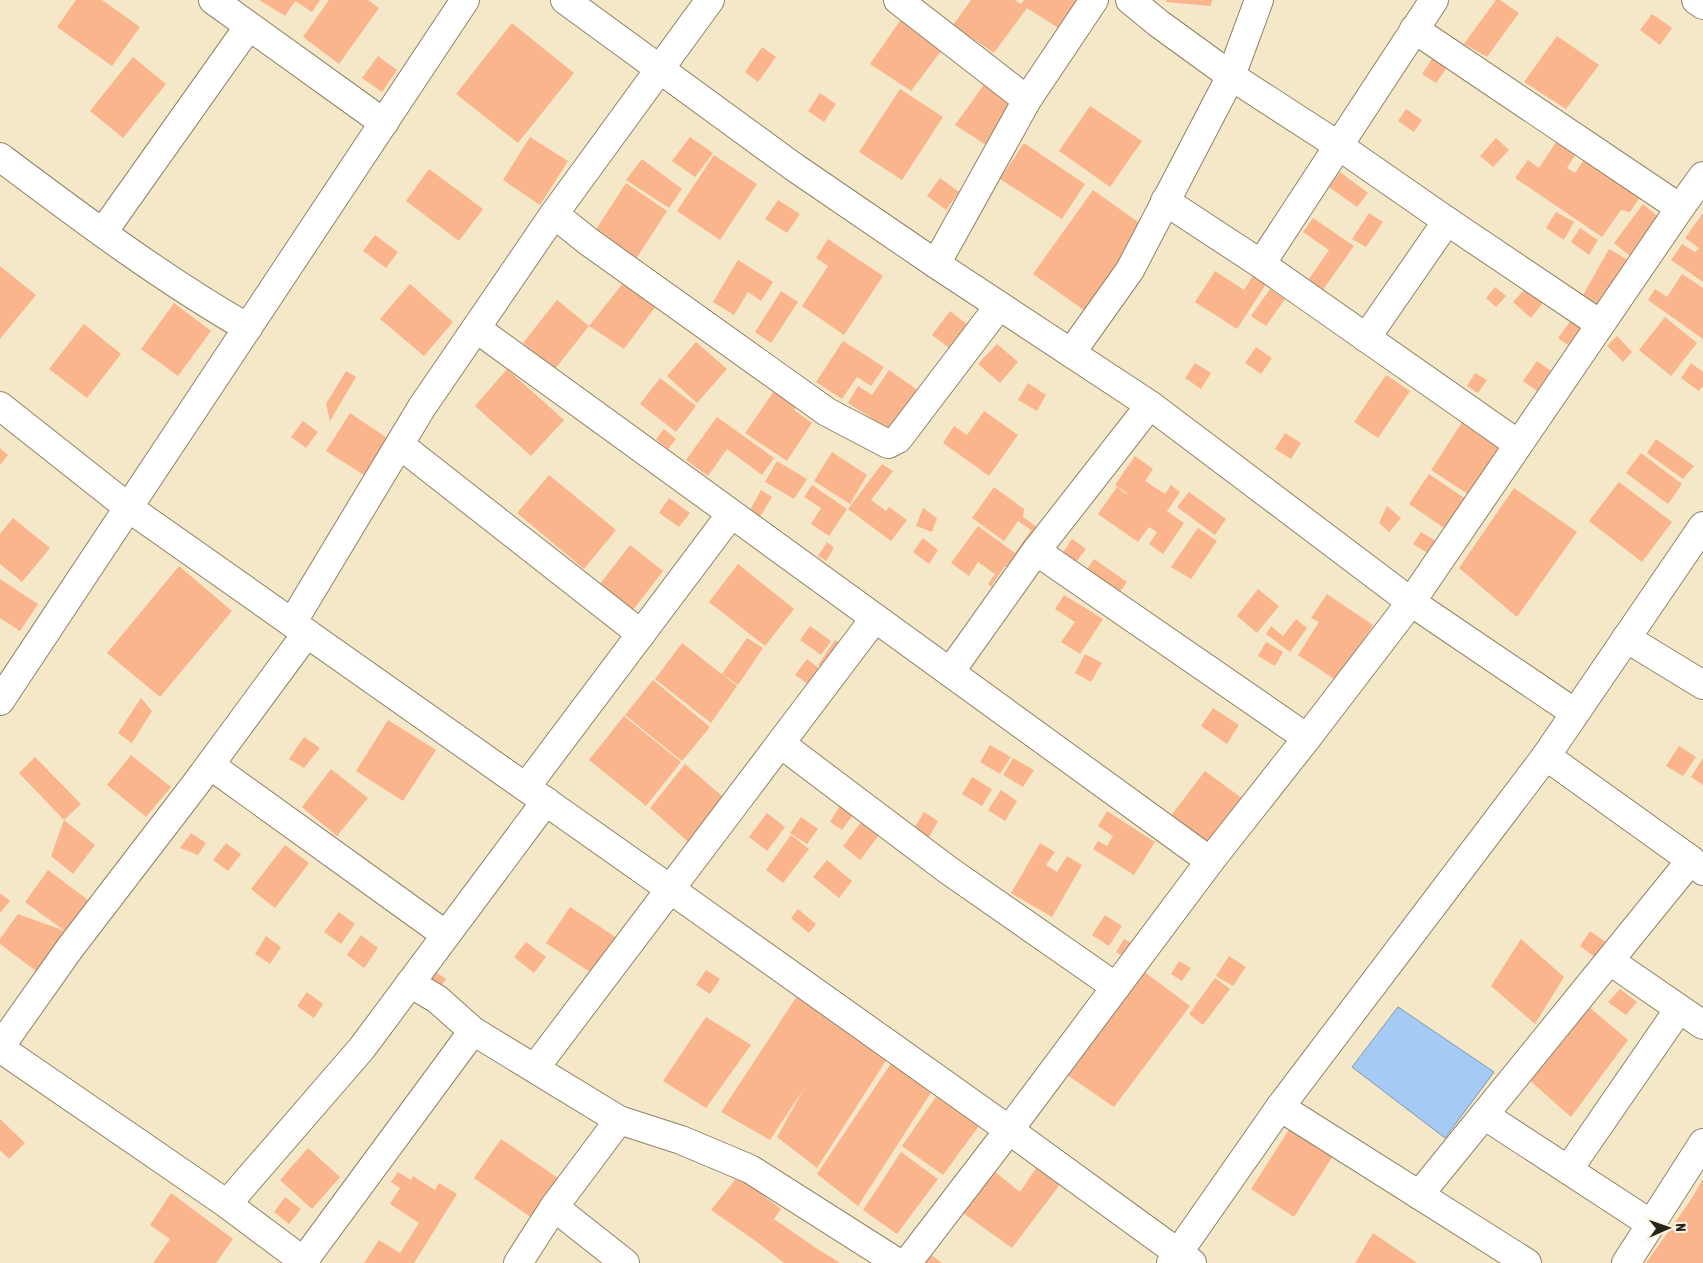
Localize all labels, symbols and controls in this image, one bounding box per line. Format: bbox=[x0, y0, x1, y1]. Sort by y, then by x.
north arrow bbox=[1643, 1203, 1693, 1253]
text: N bbox=[1673, 1223, 1689, 1232]

